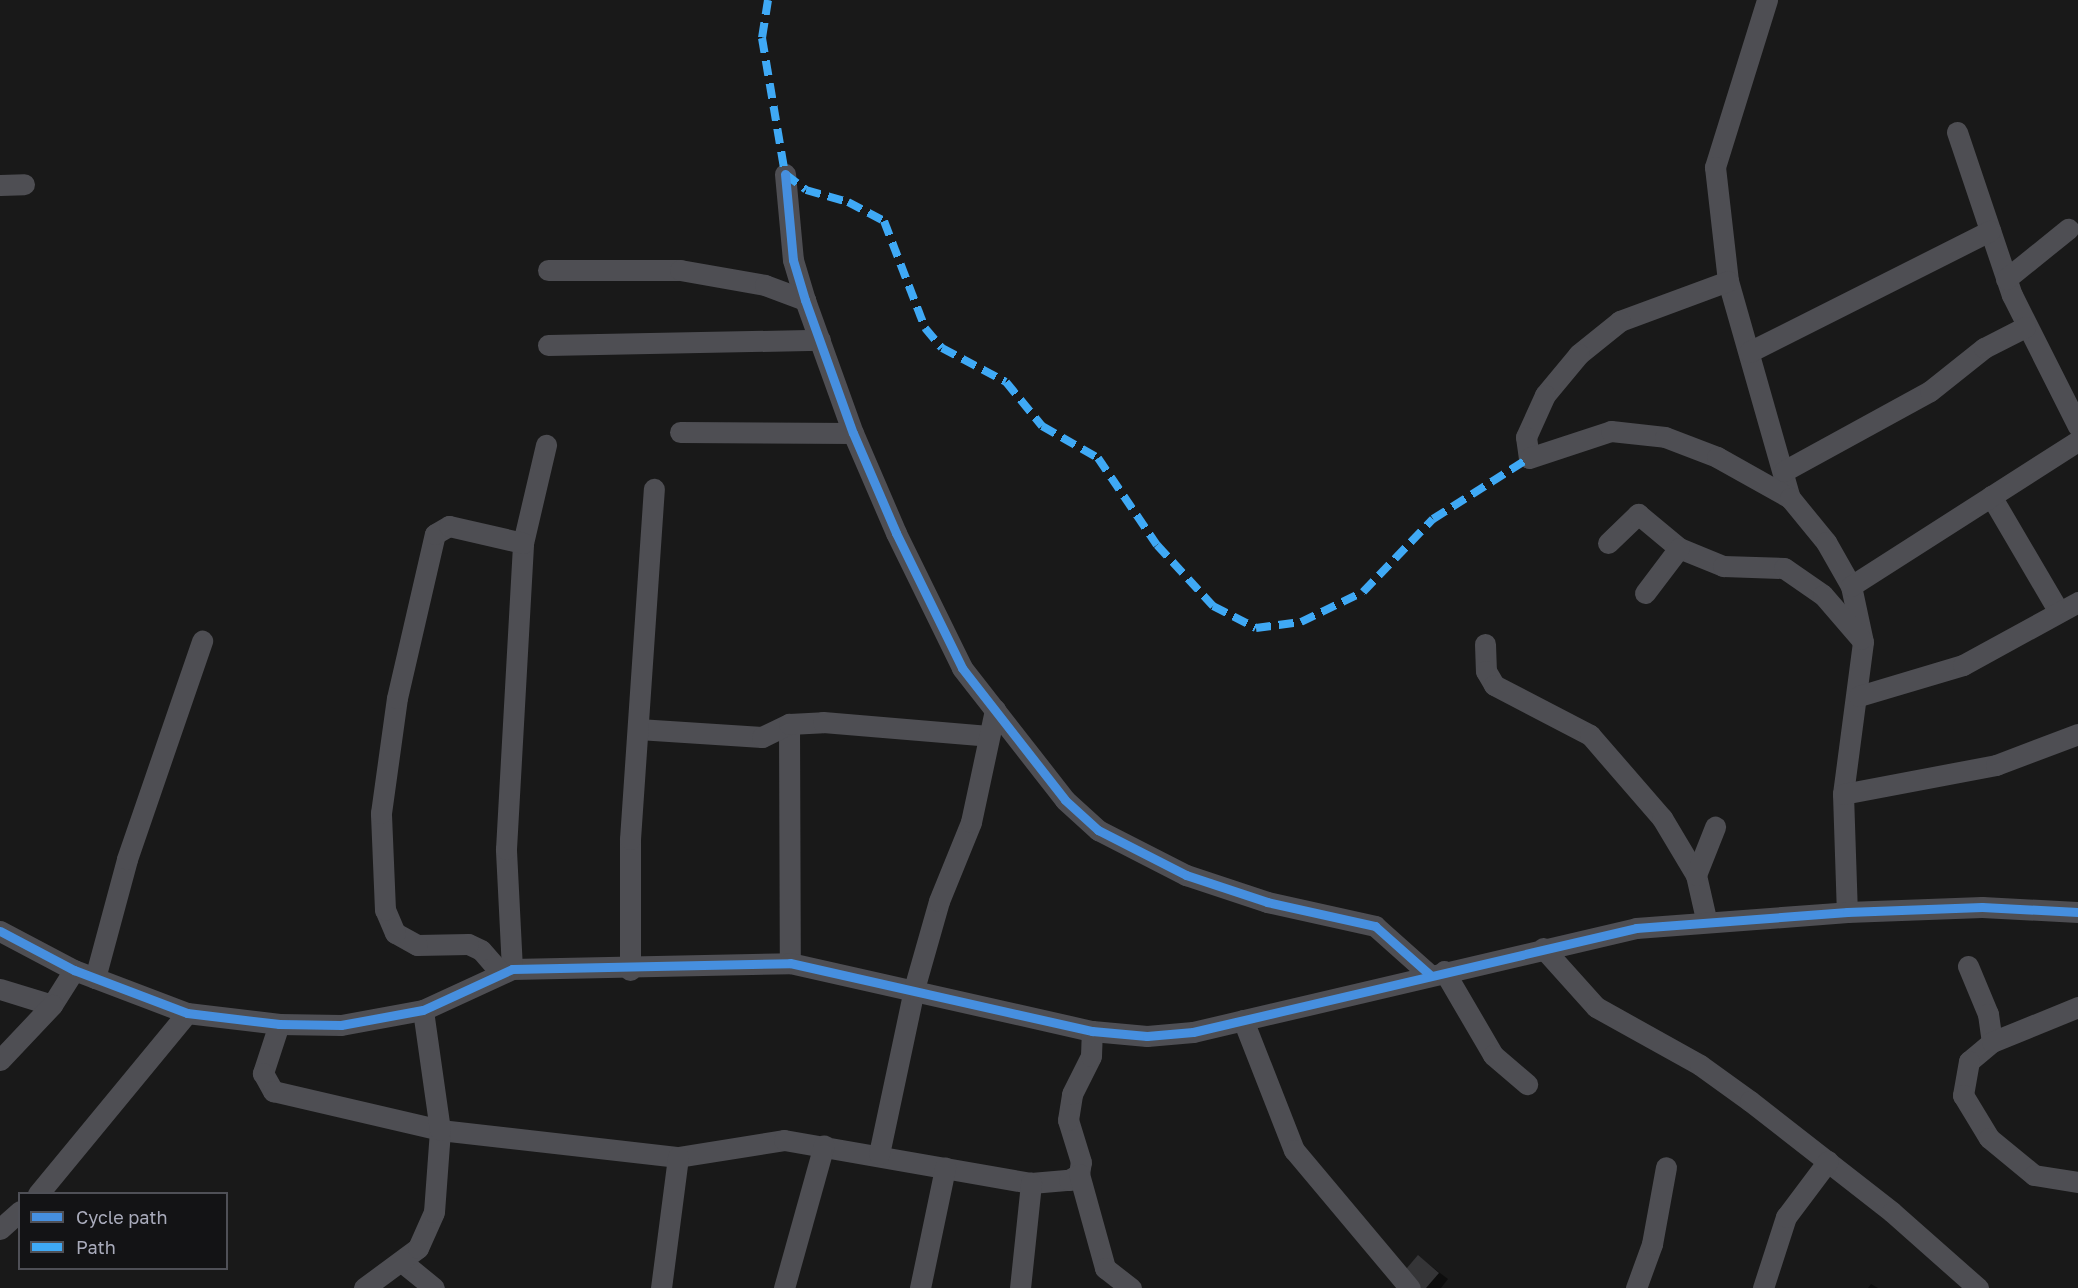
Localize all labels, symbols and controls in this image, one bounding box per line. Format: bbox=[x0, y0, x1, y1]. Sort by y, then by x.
legend bbox=[18, 1192, 228, 1270]
text: Cycle path bbox=[76, 1206, 168, 1228]
text: Path bbox=[76, 1236, 116, 1258]

